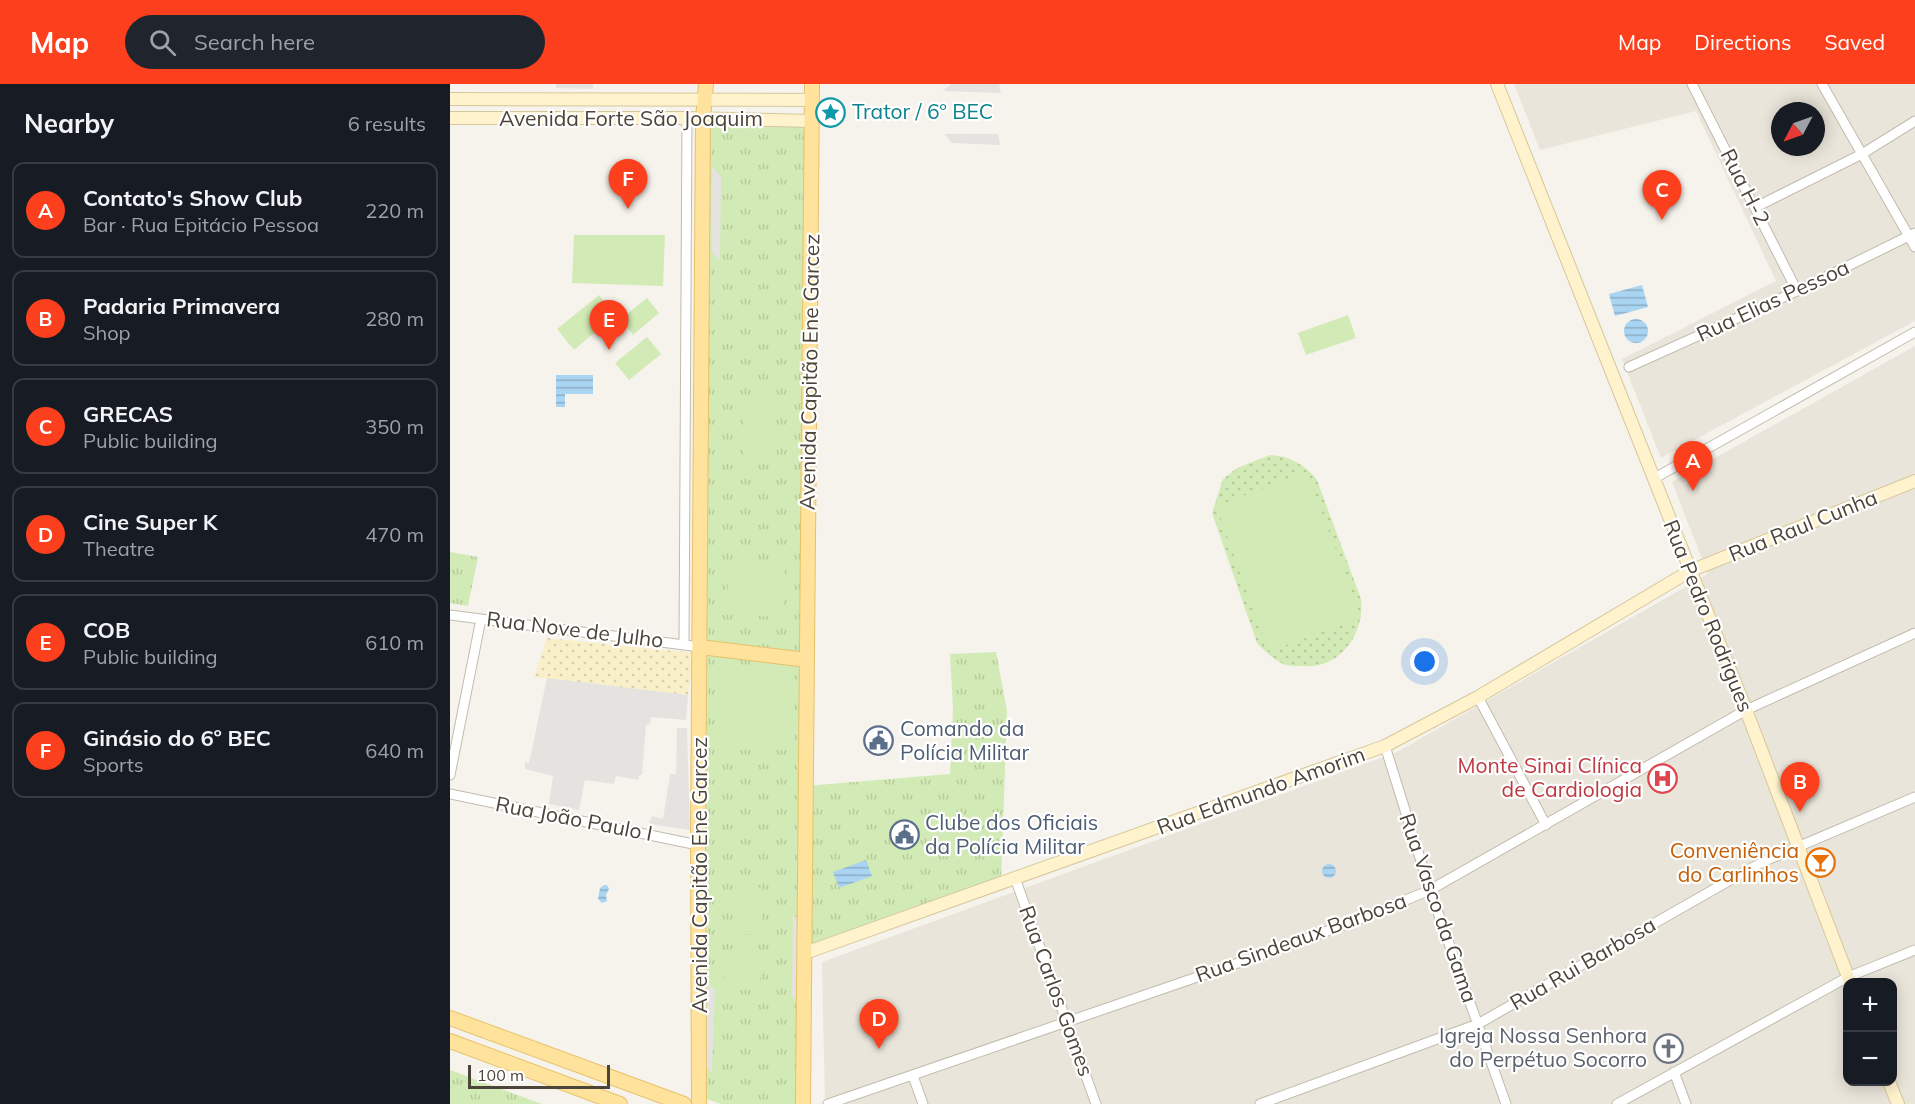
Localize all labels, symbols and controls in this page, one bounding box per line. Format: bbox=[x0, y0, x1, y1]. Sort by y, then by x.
search box bbox=[125, 15, 545, 69]
text: Map bbox=[30, 25, 89, 60]
icon: search bbox=[146, 26, 179, 59]
text: Search here bbox=[194, 28, 315, 56]
text: Map bbox=[1618, 29, 1661, 55]
text: Directions bbox=[1694, 29, 1791, 55]
text: Saved bbox=[1824, 29, 1885, 55]
place icon: Trator / 6º BEC bbox=[815, 96, 847, 128]
place label: Trator / 6º BEC bbox=[852, 98, 993, 124]
north arrow bbox=[1771, 102, 1825, 156]
street label: Avenida Forte São Joaquim bbox=[499, 105, 763, 131]
text: Nearby bbox=[24, 107, 114, 140]
text: 6 results bbox=[348, 111, 426, 136]
street label: Rua H-2 bbox=[1716, 144, 1776, 229]
pin: F bbox=[608, 160, 648, 209]
pin: C bbox=[1642, 170, 1682, 220]
text: Contato's Show Club bbox=[83, 184, 303, 212]
text: A bbox=[38, 198, 53, 223]
text: 220 m bbox=[365, 198, 424, 223]
text: Bar · Rua Epitácio Pessoa bbox=[83, 212, 319, 237]
street label: Avenida Capitão Ene Garcez bbox=[794, 234, 824, 510]
street label: Rua Elias Pessoa bbox=[1692, 253, 1853, 347]
text: Padaria Primavera bbox=[83, 292, 280, 320]
pin: E bbox=[590, 300, 628, 350]
text: B bbox=[39, 306, 52, 331]
text: 280 m bbox=[365, 306, 424, 331]
text: Shop bbox=[83, 320, 131, 345]
text: GRECAS bbox=[83, 400, 173, 428]
text: C bbox=[39, 414, 52, 439]
text: 350 m bbox=[365, 414, 424, 439]
text: Public building bbox=[83, 428, 218, 453]
pin: A bbox=[1674, 442, 1712, 491]
street label: Rua Raul Cunha bbox=[1725, 483, 1881, 567]
text: Cine Super K bbox=[83, 508, 218, 536]
street label: Rua Pedro Rodrigues bbox=[1658, 516, 1759, 716]
text: D bbox=[38, 522, 53, 547]
text: 470 m bbox=[365, 522, 424, 547]
text: Theatre bbox=[83, 536, 155, 561]
street label: Rua Nove de Julho bbox=[485, 605, 665, 653]
text: COB bbox=[83, 616, 130, 644]
text: E bbox=[40, 630, 51, 655]
text: 610 m bbox=[365, 630, 424, 655]
text: Public building bbox=[83, 644, 218, 669]
your location bbox=[1410, 647, 1439, 676]
place label: Comando da Polícia Militar bbox=[900, 715, 1030, 765]
text: Ginásio do 6º BEC bbox=[83, 724, 271, 752]
public building icon: Comando da Polícia Militar bbox=[863, 725, 895, 757]
street label: Avenida Capitão Ene Garcez bbox=[686, 737, 712, 1013]
text: F bbox=[40, 738, 51, 763]
text: 640 m bbox=[365, 738, 424, 763]
street label: Rua Edmundo Amorim bbox=[1153, 740, 1368, 840]
text: Sports bbox=[83, 752, 144, 777]
place label: Monte Sinai Clínica de Cardiologia bbox=[1457, 752, 1642, 802]
hospital icon: Monte Sinai Clínica de Cardiologia bbox=[1647, 762, 1679, 794]
pin: B bbox=[1780, 762, 1820, 812]
street label: Rua João Paulo I bbox=[493, 790, 655, 846]
place label: Clube dos Oficiais da Polícia Militar bbox=[925, 809, 1098, 859]
street label: Rua Vasco da Gama bbox=[1394, 810, 1484, 1006]
public building icon: Clube dos Oficiais da Polícia Militar bbox=[888, 819, 920, 851]
place label: Conveniência do Carlinhos bbox=[1670, 837, 1799, 887]
bar icon: Conveniência do Carlinhos bbox=[1804, 847, 1836, 879]
street label: Rua Sindeaux Barbosa bbox=[1192, 887, 1410, 987]
street label: Rua Carlos Gomes bbox=[1014, 902, 1100, 1079]
street label: Rua Rui Barbosa bbox=[1505, 911, 1660, 1015]
map controls bbox=[1843, 978, 1897, 1086]
button: + bbox=[1843, 978, 1897, 1032]
pin: D bbox=[860, 1000, 898, 1049]
place label: Igreja Nossa Senhora do Perpétuo Socorro bbox=[1439, 1022, 1647, 1072]
church icon: Igreja Nossa Senhora do Perpétuo Socorro bbox=[1652, 1032, 1684, 1064]
button: − bbox=[1843, 1032, 1897, 1086]
scale bar bbox=[468, 1062, 610, 1090]
text: 100 m bbox=[477, 1065, 524, 1085]

